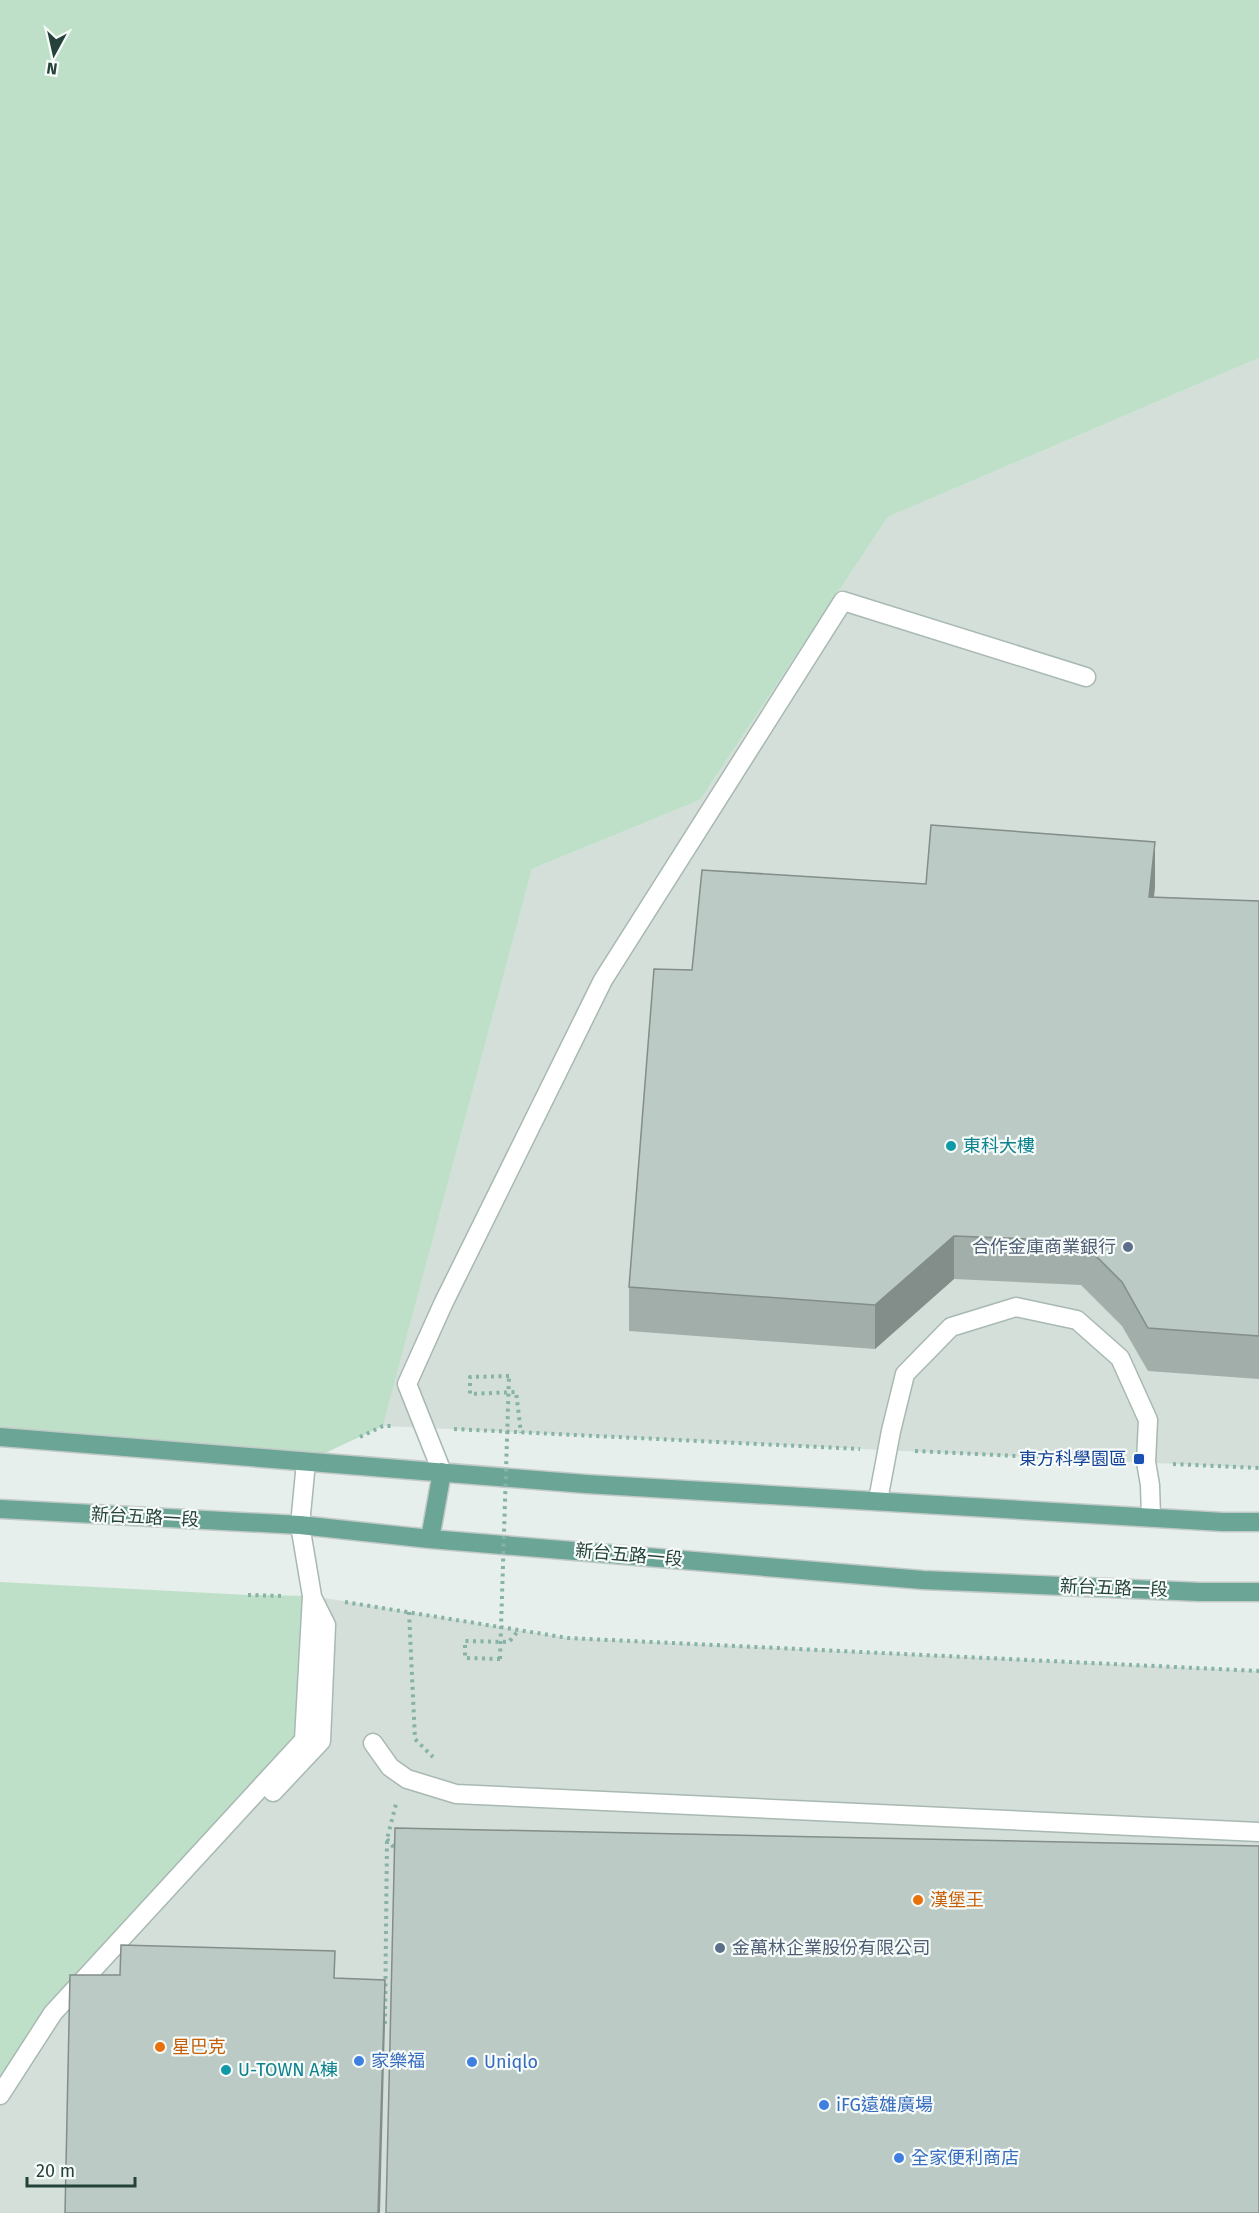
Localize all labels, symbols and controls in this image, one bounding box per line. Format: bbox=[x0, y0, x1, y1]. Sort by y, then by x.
north arrow bbox=[24, 24, 84, 84]
text: N bbox=[45, 58, 59, 79]
place label: 東科大樓 bbox=[963, 1135, 1035, 1157]
marker: 東科大樓 bbox=[944, 1139, 958, 1153]
place label: 合作金庫商業銀行 bbox=[972, 1236, 1116, 1258]
marker: 合作金庫商業銀行 bbox=[1121, 1240, 1135, 1254]
place label: 東方科學園區 bbox=[1019, 1448, 1127, 1470]
marker: 東方科學園區 bbox=[1132, 1452, 1146, 1466]
street label: 新台五路一段 bbox=[90, 1503, 200, 1531]
street label: 新台五路一段 bbox=[574, 1539, 684, 1571]
street label: 新台五路一段 bbox=[1060, 1575, 1168, 1601]
place label: 漢堡王 bbox=[930, 1889, 984, 1911]
marker: 漢堡王 bbox=[911, 1893, 925, 1907]
place label: 金萬林企業股份有限公司 bbox=[732, 1937, 930, 1959]
marker: 金萬林企業股份有限公司 bbox=[713, 1941, 727, 1955]
place label: 星巴克 bbox=[172, 2036, 226, 2058]
marker: 星巴克 bbox=[153, 2040, 167, 2054]
place label: 家樂福 bbox=[371, 2050, 425, 2072]
place label: Uniqlo bbox=[484, 2051, 538, 2073]
marker: 家樂福 bbox=[352, 2054, 366, 2068]
marker: Uniqlo bbox=[465, 2055, 479, 2069]
place label: U-TOWN A棟 bbox=[238, 2059, 338, 2081]
marker: U-TOWN A棟 bbox=[219, 2063, 233, 2077]
place label: iFG遠雄廣場 bbox=[836, 2094, 933, 2116]
marker: iFG遠雄廣場 bbox=[817, 2098, 831, 2112]
place label: 全家便利商店 bbox=[911, 2147, 1019, 2169]
scale bar bbox=[27, 2150, 135, 2188]
marker: 全家便利商店 bbox=[892, 2151, 906, 2165]
text: 20 m bbox=[36, 2160, 75, 2182]

